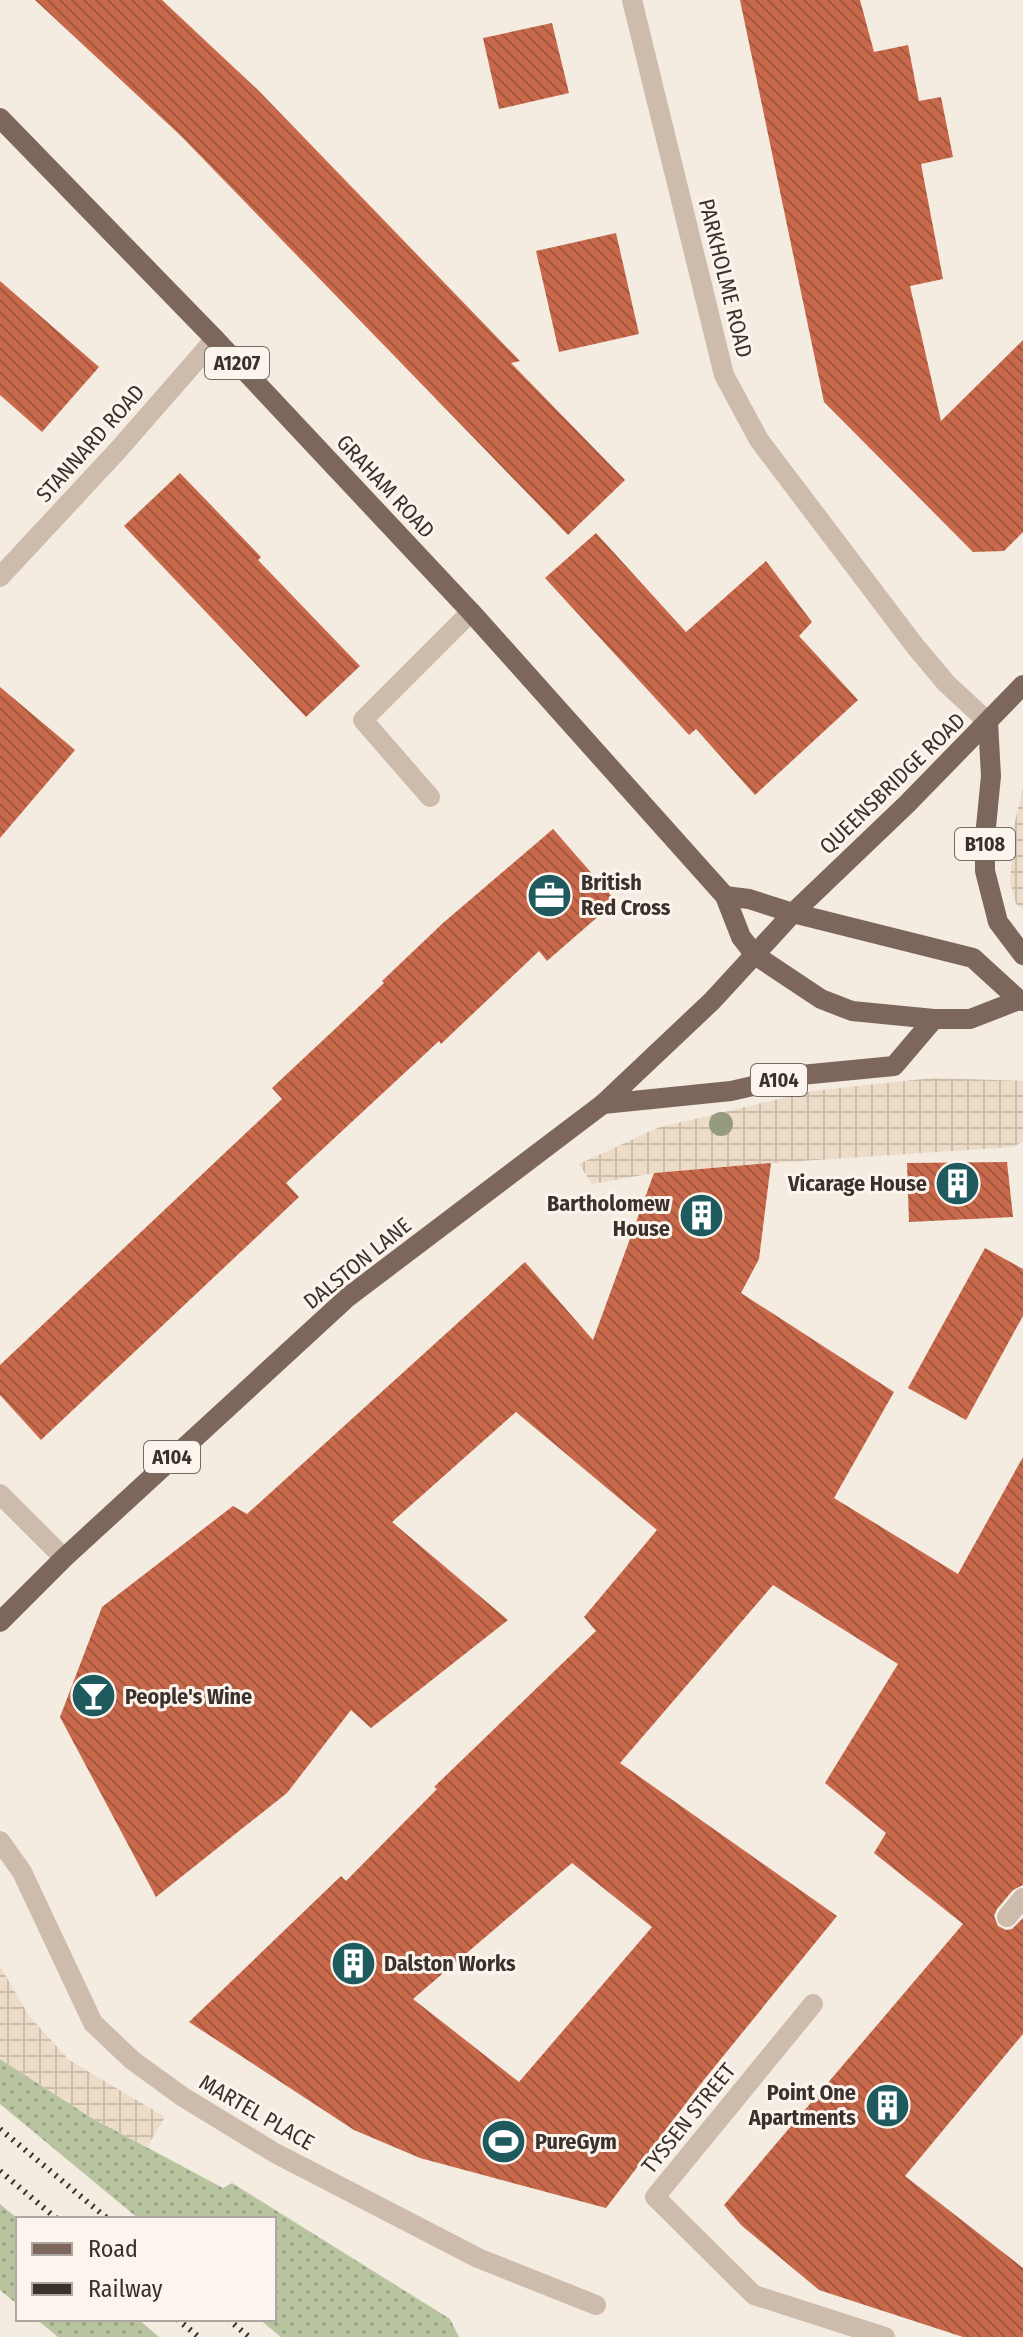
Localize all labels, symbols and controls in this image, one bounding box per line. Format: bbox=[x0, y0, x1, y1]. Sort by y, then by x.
street label: PARKHOLME ROAD bbox=[693, 196, 758, 360]
road number: A1207 bbox=[205, 347, 269, 379]
street label: STANNARD ROAD bbox=[30, 379, 150, 508]
street label: GRAHAM ROAD bbox=[331, 429, 440, 544]
street label: QUEENSBRIDGE ROAD bbox=[814, 707, 971, 860]
road number: B108 bbox=[955, 828, 1015, 860]
place label: British Red Cross bbox=[581, 869, 671, 921]
office icon: British Red Cross bbox=[526, 871, 574, 919]
road number: A104 bbox=[751, 1064, 807, 1096]
building icon: Vicarage House bbox=[934, 1159, 982, 1207]
place label: Vicarage House bbox=[787, 1170, 927, 1197]
place label: Bartholomew House bbox=[547, 1190, 670, 1242]
building icon: Bartholomew House bbox=[677, 1192, 725, 1240]
street label: DALSTON LANE bbox=[298, 1212, 417, 1315]
road number: A104 bbox=[144, 1441, 200, 1473]
bar icon: People's Wine bbox=[70, 1672, 118, 1720]
place label: People's Wine bbox=[125, 1683, 252, 1710]
building icon: Dalston Works bbox=[329, 1939, 377, 1987]
place label: Dalston Works bbox=[384, 1950, 516, 1977]
street label: TYSSEN STREET bbox=[636, 2057, 742, 2179]
street label: MARTEL PLACE bbox=[194, 2069, 319, 2156]
place label: Point One Apartments bbox=[748, 2079, 856, 2131]
building icon: Point One Apartments bbox=[863, 2081, 911, 2129]
sports icon: PureGym bbox=[480, 2117, 528, 2165]
place label: PureGym bbox=[535, 2128, 617, 2155]
legend bbox=[16, 2217, 276, 2321]
text: Road bbox=[88, 2235, 138, 2263]
text: Railway bbox=[88, 2275, 163, 2303]

